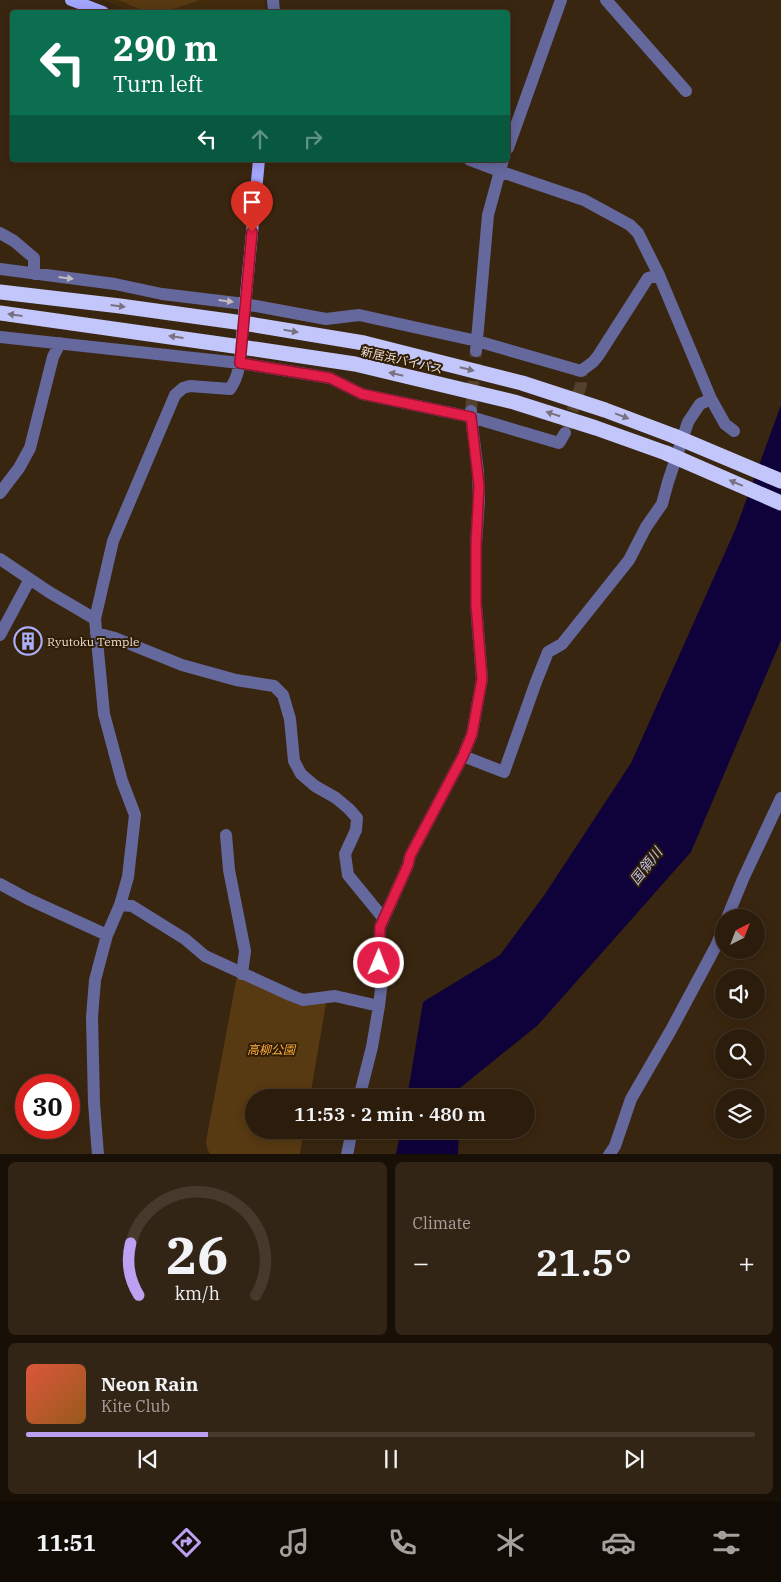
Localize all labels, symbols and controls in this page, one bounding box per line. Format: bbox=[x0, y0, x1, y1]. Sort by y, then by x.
text: 290 m bbox=[113, 25, 218, 71]
icon: left bbox=[30, 30, 95, 95]
text: Turn left bbox=[113, 69, 203, 98]
icon: left bbox=[193, 125, 221, 153]
icon: ahead bbox=[246, 125, 274, 153]
icon: right bbox=[299, 125, 327, 153]
pin bbox=[231, 181, 273, 232]
icon: arrive bbox=[238, 188, 266, 216]
one-way arrow bbox=[58, 274, 74, 282]
one-way arrow bbox=[219, 297, 235, 305]
one-way arrow bbox=[110, 302, 126, 310]
one-way arrow bbox=[6, 311, 22, 319]
one-way arrow bbox=[283, 328, 299, 336]
one-way arrow bbox=[167, 333, 183, 341]
street label: 新居浜バイパス bbox=[360, 343, 444, 377]
one-way arrow bbox=[459, 365, 474, 373]
one-way arrow bbox=[389, 370, 404, 378]
one-way arrow bbox=[546, 410, 561, 418]
one-way arrow bbox=[615, 412, 630, 420]
one-way arrow bbox=[729, 479, 743, 487]
building icon: Ryutoku Temple bbox=[13, 626, 43, 656]
place label: Ryutoku Temple bbox=[47, 634, 140, 649]
water label: 国領川 bbox=[626, 842, 667, 888]
north arrow bbox=[715, 909, 765, 959]
map controls bbox=[715, 909, 765, 1139]
position arrow bbox=[352, 936, 404, 988]
button: sound bbox=[715, 969, 765, 1019]
button: search bbox=[715, 1029, 765, 1079]
park label: 高柳公園 bbox=[247, 1042, 297, 1057]
speed limit sign: 30 bbox=[15, 1074, 80, 1139]
button: layers bbox=[715, 1089, 765, 1139]
text: 11:53 · 2 min · 480 m bbox=[294, 1102, 486, 1126]
text: Climate bbox=[413, 1213, 471, 1233]
text: 26 bbox=[166, 1221, 228, 1288]
text: 21.5° bbox=[535, 1237, 632, 1286]
text: − bbox=[413, 1244, 429, 1281]
text: + bbox=[738, 1244, 755, 1281]
text: km/h bbox=[175, 1282, 220, 1305]
text: Neon Rain bbox=[101, 1372, 198, 1396]
text: Kite Club bbox=[101, 1396, 170, 1416]
icon: previous bbox=[134, 1445, 162, 1473]
icon: pause bbox=[377, 1445, 405, 1473]
icon: next bbox=[620, 1445, 648, 1473]
icon: directions bbox=[169, 1525, 204, 1560]
icon: music bbox=[277, 1525, 312, 1560]
icon: phone bbox=[385, 1525, 420, 1560]
icon: climate bbox=[493, 1525, 528, 1560]
icon: car bbox=[601, 1525, 636, 1560]
icon: filters bbox=[709, 1525, 744, 1560]
text: 11:51 bbox=[37, 1528, 96, 1557]

